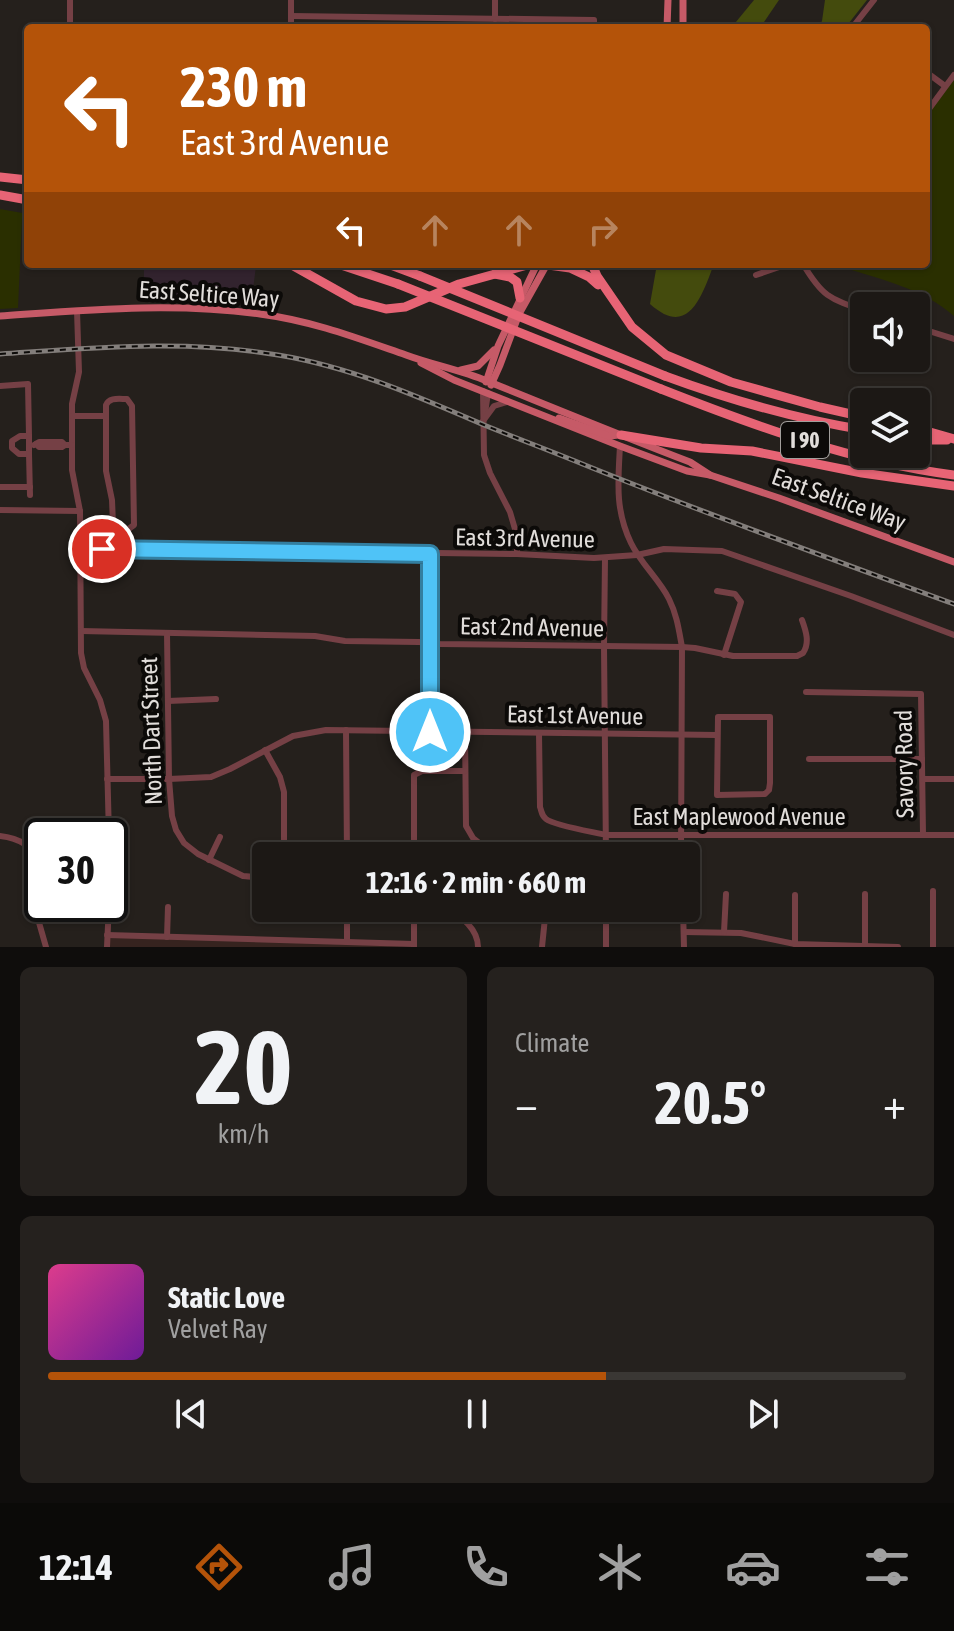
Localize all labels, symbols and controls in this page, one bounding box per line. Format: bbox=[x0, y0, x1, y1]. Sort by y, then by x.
text: 230 m bbox=[180, 55, 307, 119]
icon: left bbox=[48, 56, 152, 160]
text: East 3rd Avenue bbox=[180, 121, 389, 163]
icon: left bbox=[329, 208, 373, 252]
icon: ahead bbox=[413, 208, 457, 252]
icon: ahead bbox=[497, 208, 541, 252]
icon: right bbox=[581, 208, 625, 252]
street label: East Seltice Way bbox=[138, 276, 280, 312]
map controls bbox=[850, 292, 930, 468]
button: sound bbox=[850, 292, 930, 372]
button: layers bbox=[850, 388, 930, 468]
road number: I 90 bbox=[781, 422, 829, 458]
street label: East Seltice Way bbox=[768, 462, 910, 536]
pin bbox=[68, 515, 136, 583]
street label: East 3rd Avenue bbox=[455, 523, 595, 553]
icon: arrive bbox=[80, 527, 124, 571]
street label: East 2nd Avenue bbox=[460, 612, 604, 642]
street label: North Dart Street bbox=[135, 656, 167, 806]
position arrow bbox=[388, 690, 472, 774]
street label: East 1st Avenue bbox=[507, 700, 643, 730]
street label: Savory Road bbox=[890, 710, 918, 818]
street label: East Maplewood Avenue bbox=[632, 803, 846, 830]
speed limit sign: 30 bbox=[24, 818, 128, 922]
text: 12:16 · 2 min · 660 m bbox=[366, 865, 586, 899]
text: 20 bbox=[195, 1007, 292, 1126]
text: Climate bbox=[515, 1028, 589, 1058]
text: 20.5° bbox=[655, 1068, 766, 1137]
text: − bbox=[515, 1078, 538, 1128]
text: + bbox=[883, 1078, 906, 1128]
text: km/h bbox=[218, 1119, 269, 1149]
text: Static Love bbox=[168, 1280, 285, 1314]
text: Velvet Ray bbox=[168, 1314, 268, 1344]
icon: previous bbox=[169, 1392, 213, 1436]
icon: pause bbox=[455, 1392, 499, 1436]
icon: next bbox=[741, 1392, 785, 1436]
icon: directions bbox=[191, 1539, 247, 1595]
icon: music bbox=[324, 1539, 380, 1595]
icon: phone bbox=[458, 1539, 514, 1595]
icon: climate bbox=[592, 1539, 648, 1595]
icon: car bbox=[725, 1539, 781, 1595]
icon: filters bbox=[859, 1539, 915, 1595]
text: 12:14 bbox=[39, 1546, 113, 1588]

